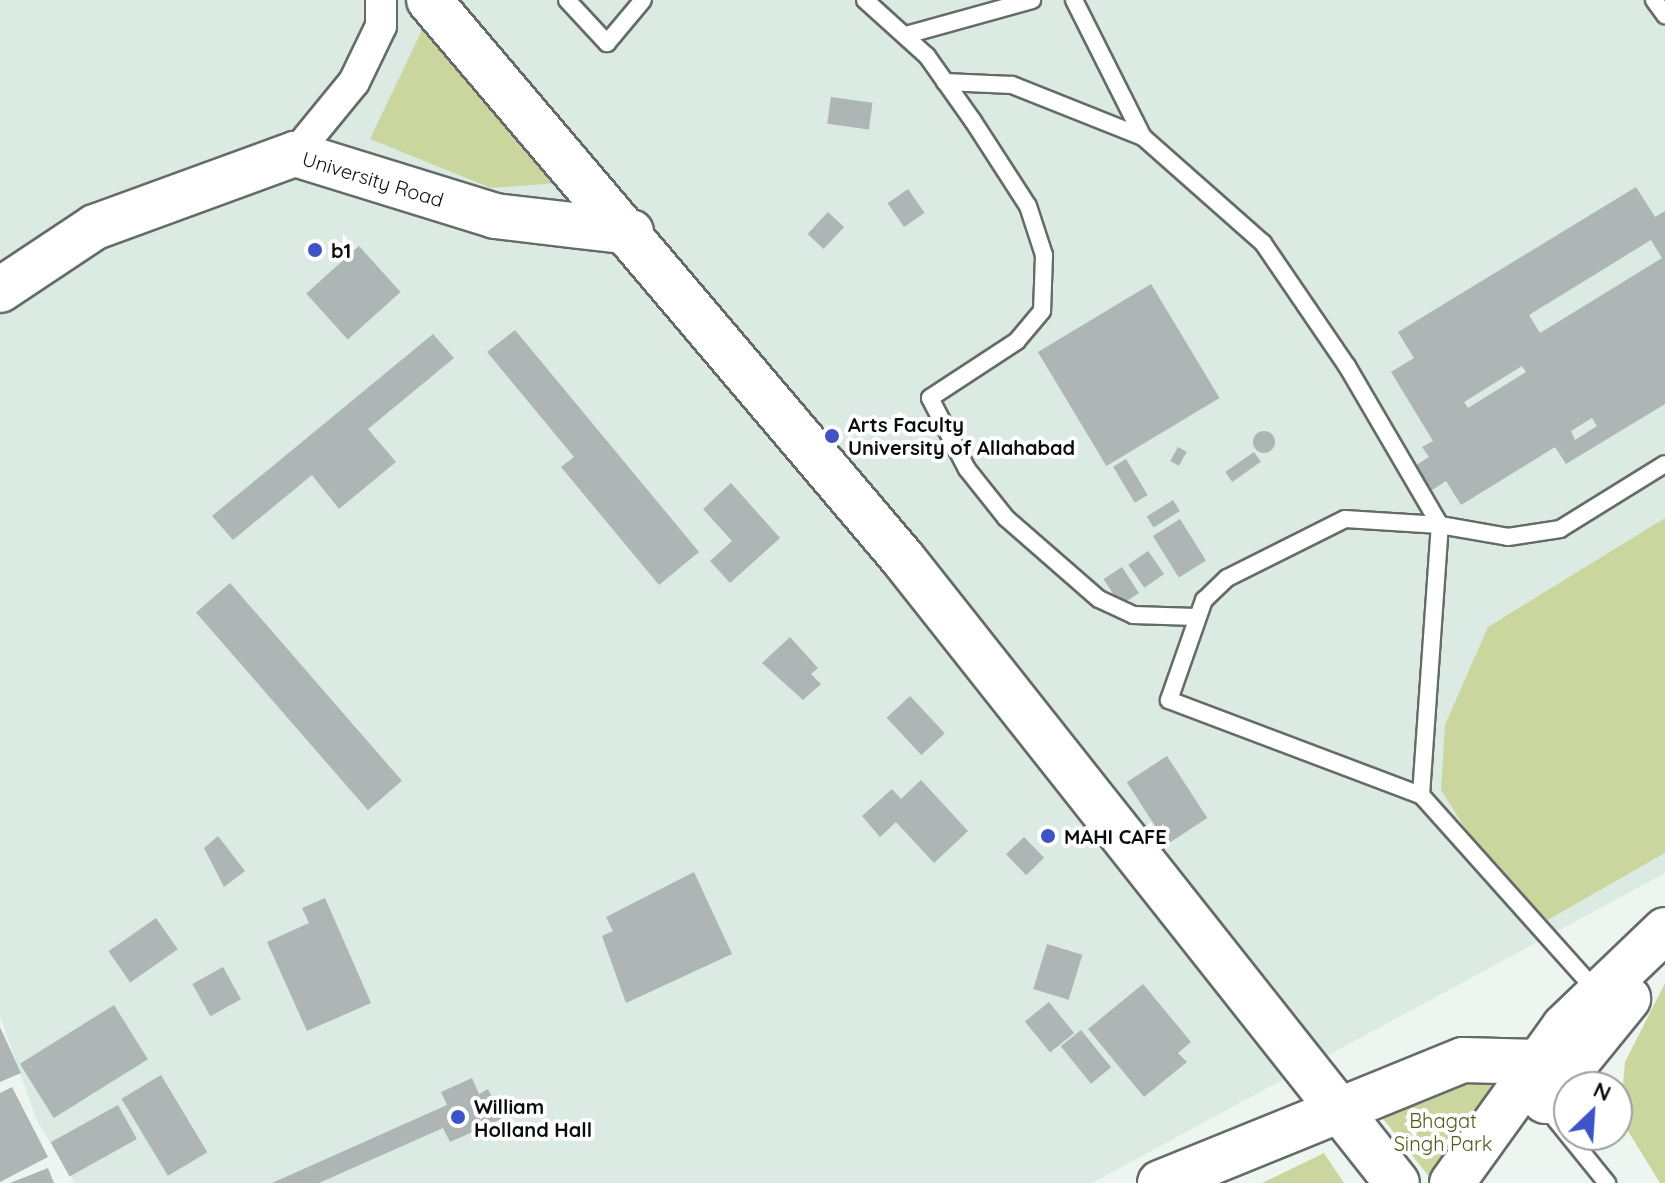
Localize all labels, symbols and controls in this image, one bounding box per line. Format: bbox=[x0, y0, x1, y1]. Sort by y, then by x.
street label: University Road bbox=[299, 146, 447, 212]
place label: b1 bbox=[331, 238, 351, 262]
marker: b1 bbox=[306, 241, 324, 259]
place label: Arts Faculty University of Allahabad bbox=[848, 412, 1075, 459]
marker: Arts Faculty University of Allahabad bbox=[823, 427, 841, 445]
place label: MAHI CAFE bbox=[1064, 824, 1167, 848]
marker: MAHI CAFE bbox=[1039, 827, 1057, 845]
north arrow bbox=[1553, 1071, 1633, 1151]
text: N bbox=[1589, 1075, 1616, 1107]
place label: William Holland Hall bbox=[474, 1094, 592, 1141]
marker: William Holland Hall bbox=[449, 1108, 467, 1126]
park label: Bhagat Singh Park bbox=[1394, 1109, 1492, 1156]

